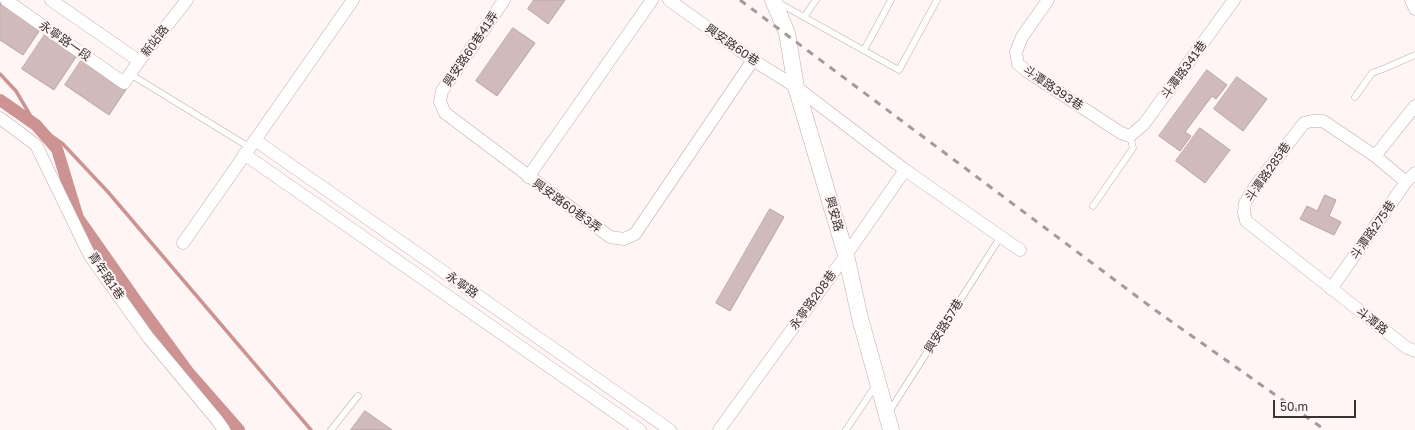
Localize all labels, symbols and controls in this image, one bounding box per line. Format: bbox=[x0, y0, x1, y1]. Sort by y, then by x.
street label: 興安路60巷41弄 bbox=[440, 9, 502, 89]
street label: 永寧路一段 bbox=[36, 18, 94, 64]
street label: 興安路60巷 bbox=[702, 21, 762, 69]
street label: 新站路 bbox=[138, 22, 172, 60]
street label: 斗潭路341巷 bbox=[1158, 38, 1210, 102]
street label: 斗潭路393巷 bbox=[1020, 63, 1086, 113]
street label: 斗潭路285巷 bbox=[1242, 140, 1294, 204]
street label: 興安路60巷3弄 bbox=[530, 176, 604, 236]
street label: 興安路 bbox=[822, 195, 846, 233]
street label: 斗潭路275巷 bbox=[1348, 198, 1398, 262]
street label: 青年路1巷 bbox=[85, 250, 127, 302]
street label: 永寧路208巷 bbox=[787, 268, 839, 332]
street label: 永寧路 bbox=[443, 269, 481, 301]
street label: 興安路57巷 bbox=[922, 296, 966, 356]
street label: 斗潭路 bbox=[1353, 304, 1391, 338]
scale bar bbox=[1275, 392, 1358, 418]
text: 50 m bbox=[1280, 399, 1308, 414]

